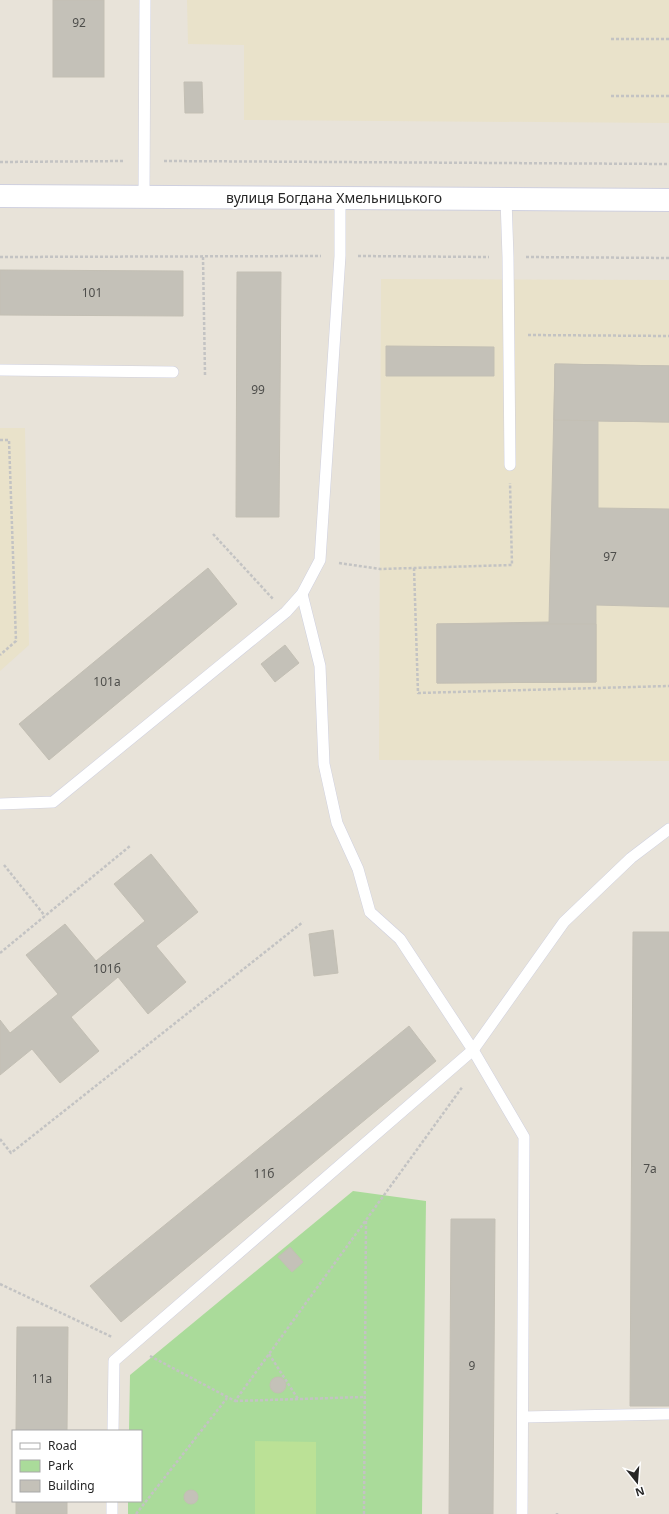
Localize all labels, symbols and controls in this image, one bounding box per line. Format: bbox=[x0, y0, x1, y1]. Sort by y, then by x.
house number: 92 bbox=[72, 14, 86, 31]
street label: вулиця Богдана Хмельницького bbox=[226, 188, 442, 207]
house number: 101 bbox=[82, 284, 102, 301]
house number: 99 bbox=[251, 381, 265, 398]
house number: 97 bbox=[603, 548, 617, 565]
house number: 101а bbox=[93, 673, 121, 690]
house number: 101б bbox=[93, 960, 121, 977]
house number: 7а bbox=[643, 1160, 657, 1177]
house number: 11б bbox=[254, 1165, 274, 1182]
house number: 9 bbox=[469, 1357, 476, 1374]
house number: 11а bbox=[32, 1370, 52, 1387]
legend bbox=[12, 1430, 142, 1502]
text: Road bbox=[48, 1437, 77, 1454]
text: Park bbox=[48, 1457, 74, 1474]
north arrow bbox=[617, 1462, 657, 1502]
text: Building bbox=[48, 1477, 95, 1494]
text: N bbox=[634, 1484, 647, 1501]

